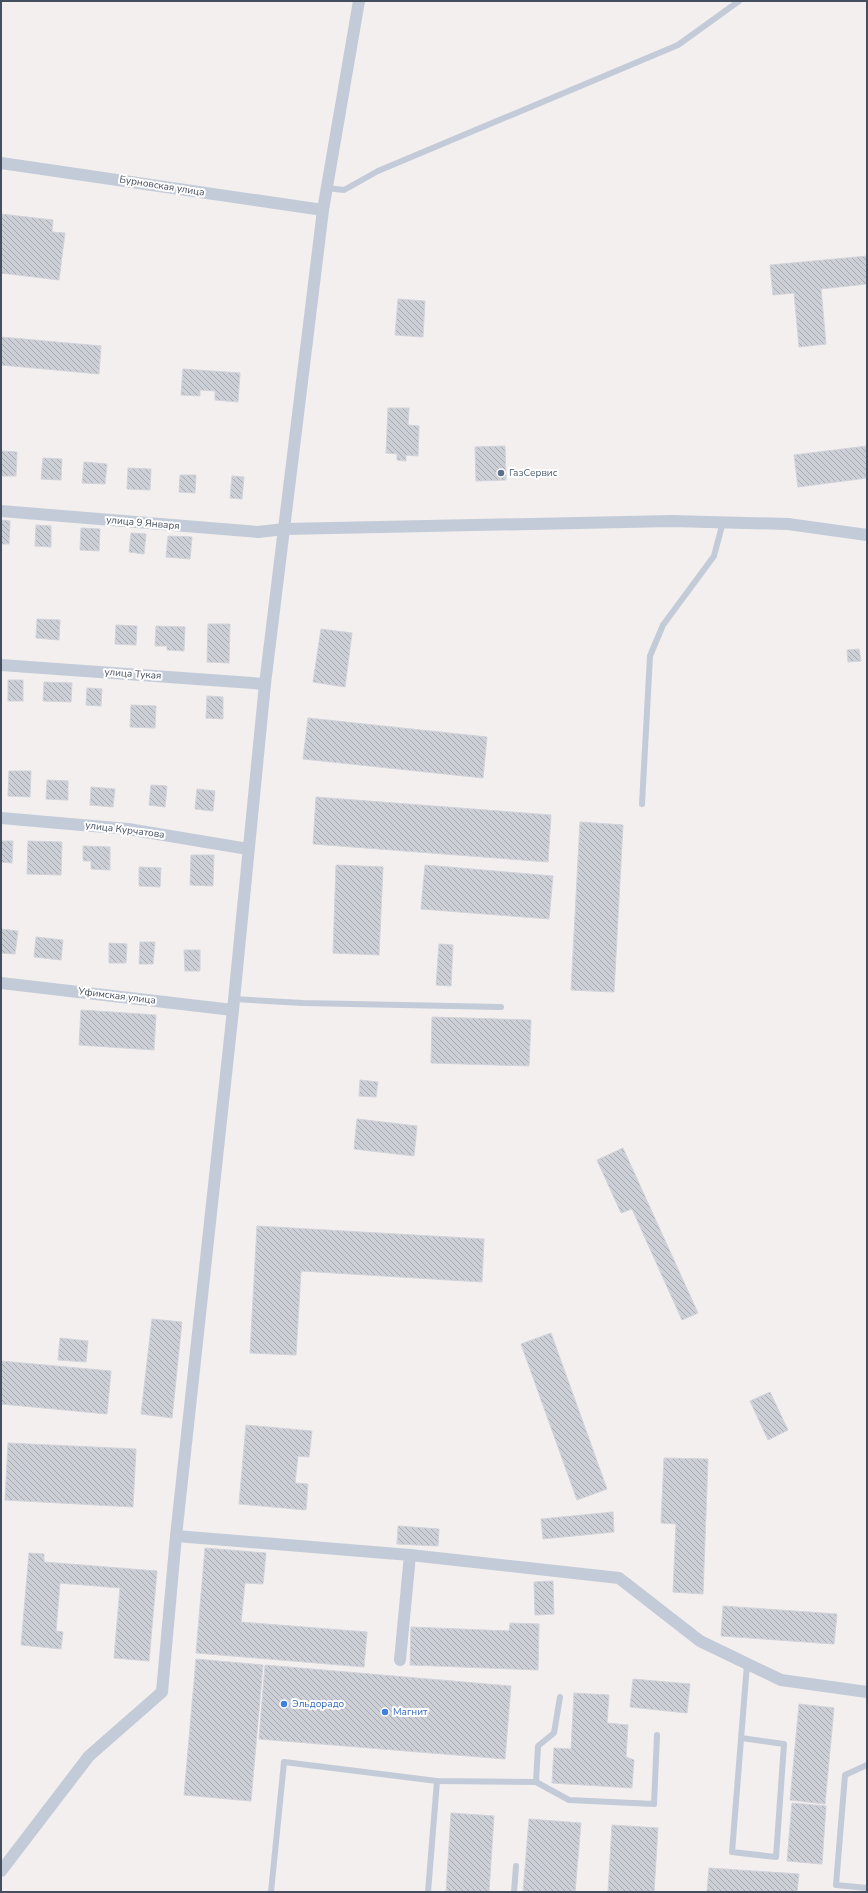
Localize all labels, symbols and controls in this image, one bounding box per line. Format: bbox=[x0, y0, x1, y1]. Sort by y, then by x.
street label: Бурновская улица bbox=[118, 172, 206, 200]
place label: ГазСервис bbox=[509, 466, 558, 480]
marker: ГазСервис bbox=[496, 468, 506, 478]
street label: улица 9 Января bbox=[106, 513, 180, 533]
street label: улица Тукая bbox=[104, 665, 162, 683]
street label: улица Курчатова bbox=[85, 818, 165, 842]
street label: Уфимская улица bbox=[76, 984, 157, 1008]
place label: Эльдорадо bbox=[292, 1697, 345, 1711]
marker: Эльдорадо bbox=[279, 1699, 289, 1709]
place label: Магнит bbox=[393, 1705, 428, 1719]
marker: Магнит bbox=[380, 1707, 390, 1717]

